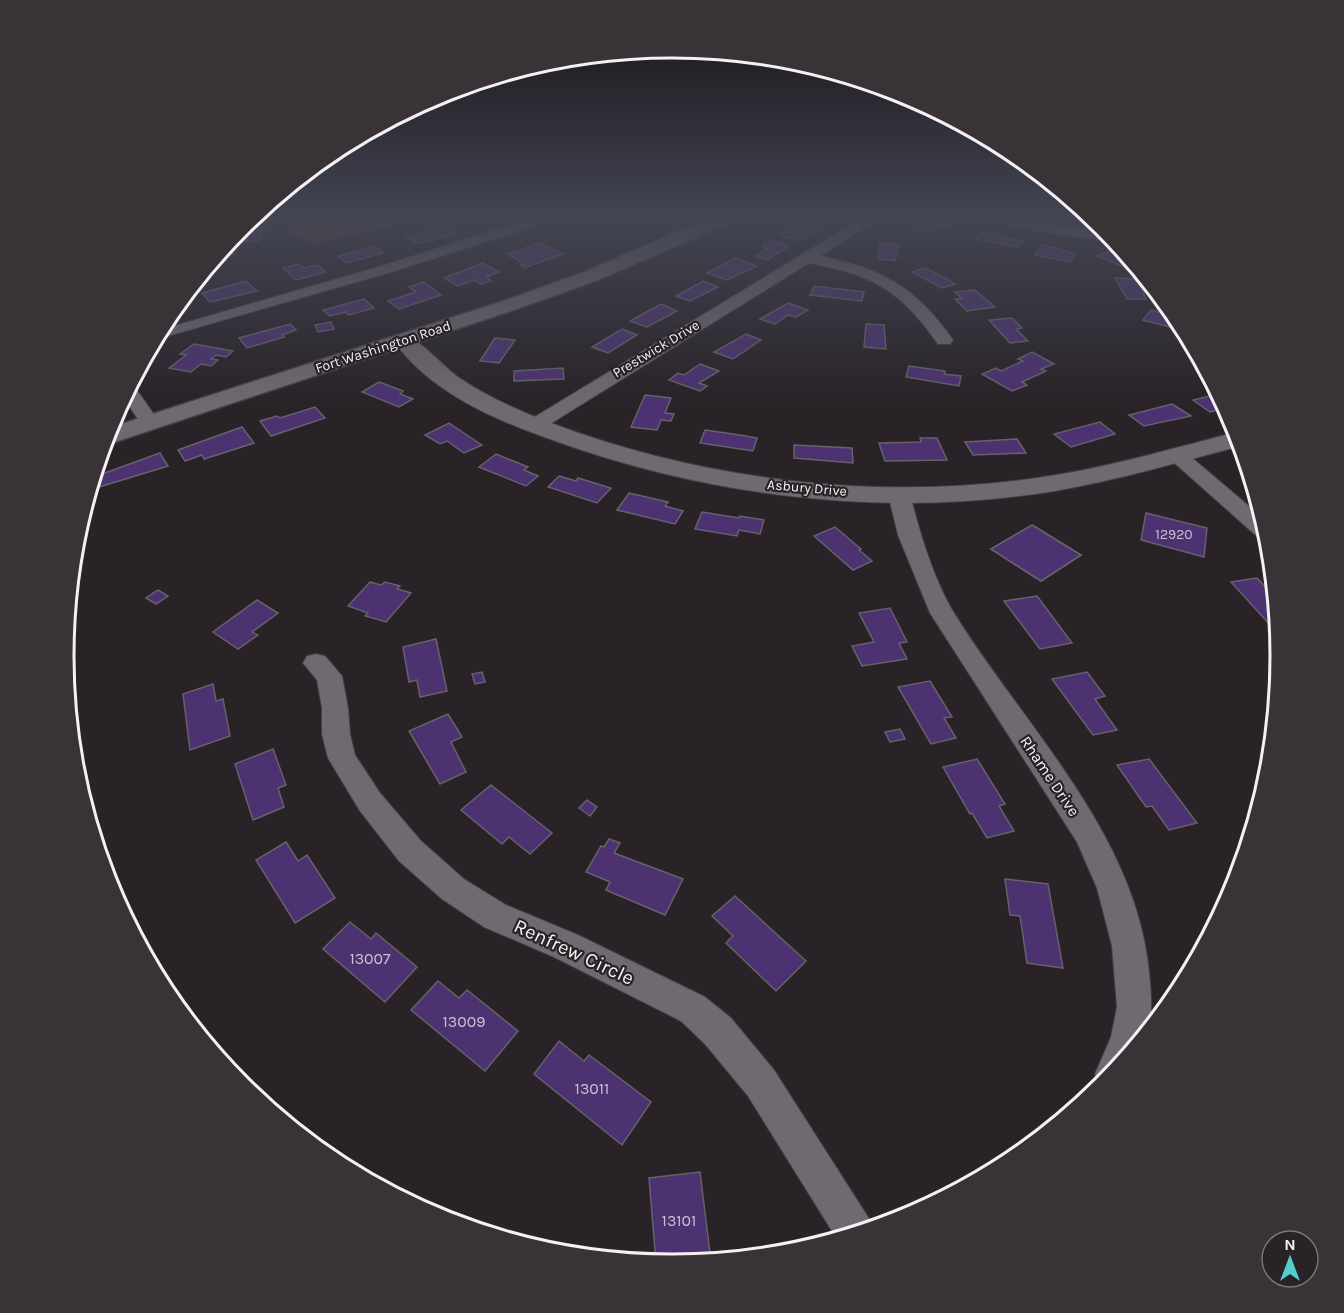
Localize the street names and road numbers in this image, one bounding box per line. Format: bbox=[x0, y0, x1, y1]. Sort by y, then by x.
street label: Prestwick Drive bbox=[610, 316, 702, 382]
street label: Fort Washington Road bbox=[313, 317, 453, 377]
street label: Asbury Drive bbox=[767, 476, 847, 500]
street label: Rhame Drive bbox=[1016, 732, 1084, 820]
street label: Renfrew Circle bbox=[510, 914, 638, 990]

